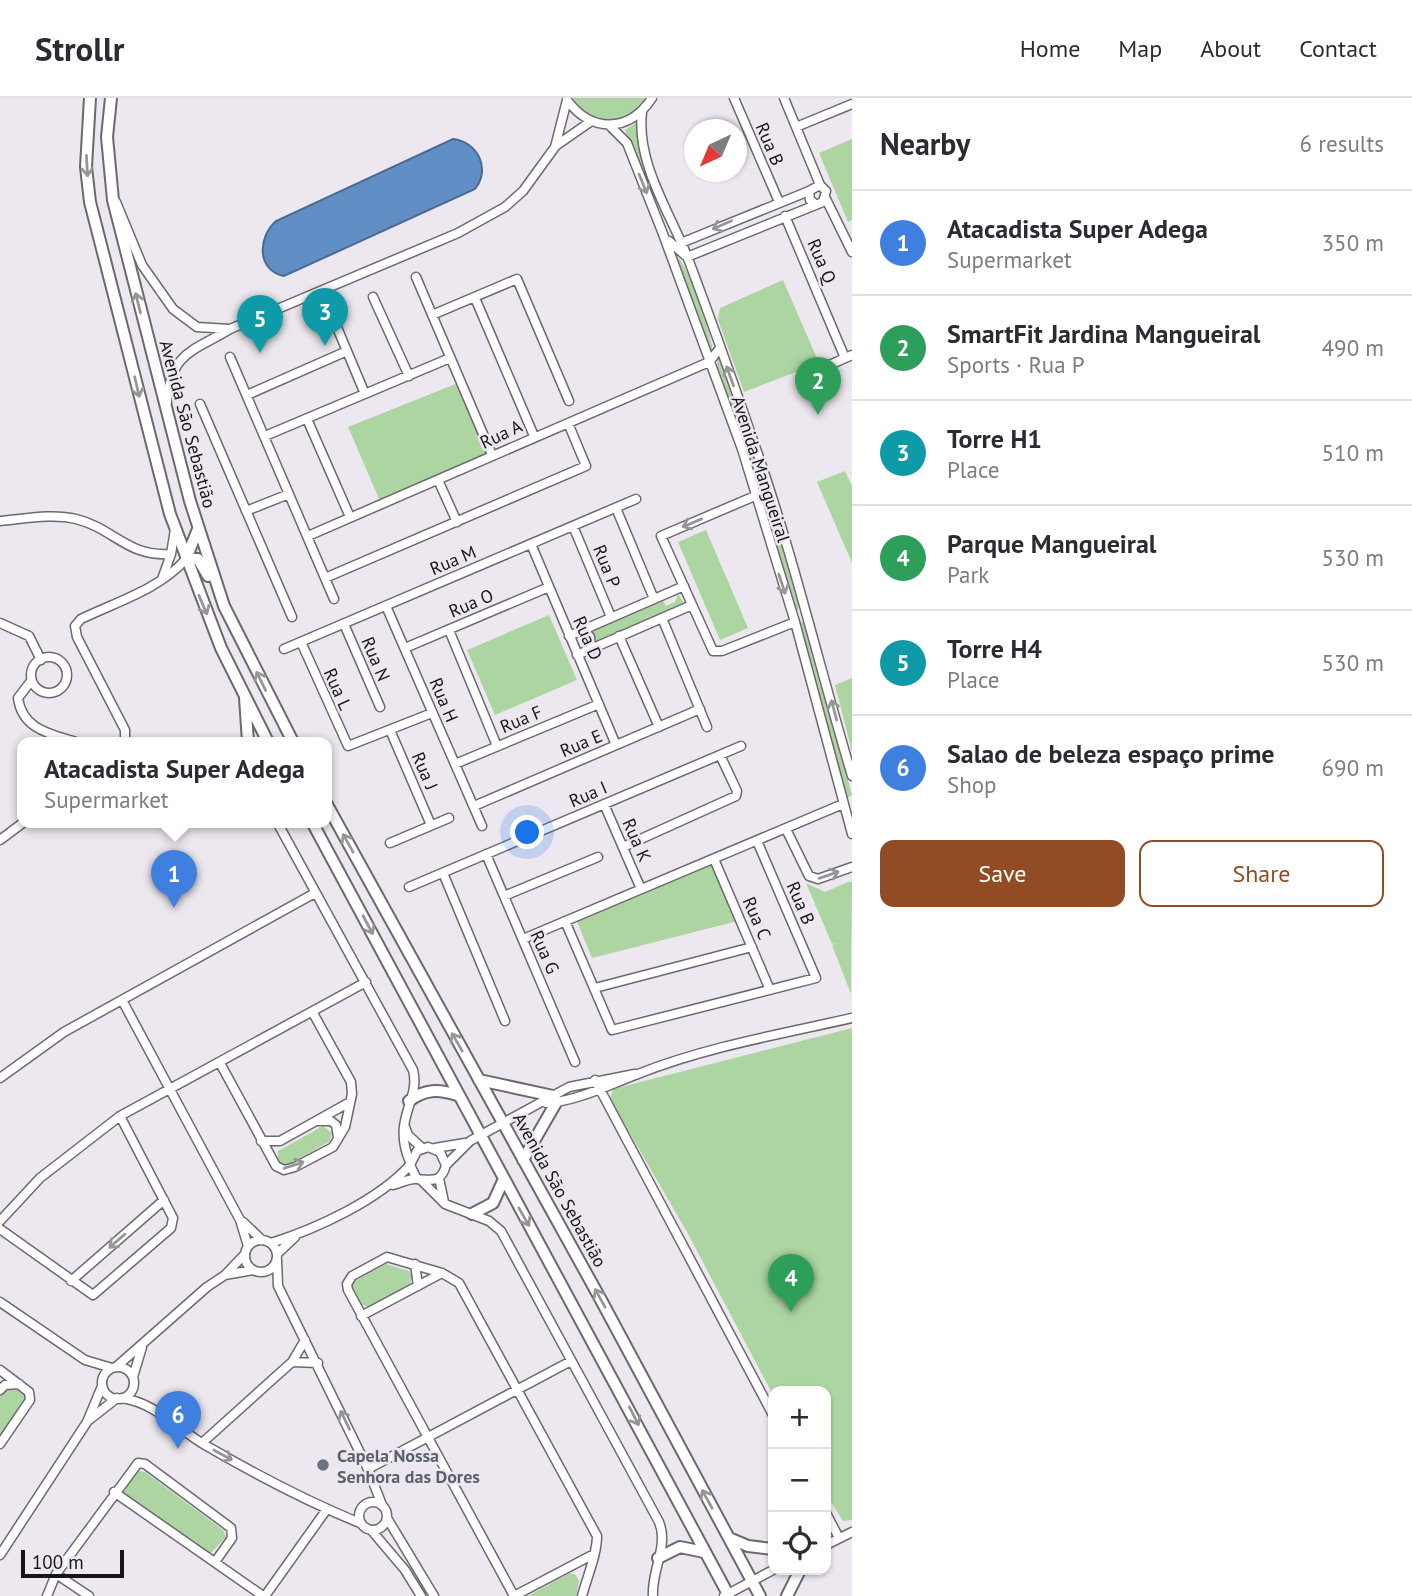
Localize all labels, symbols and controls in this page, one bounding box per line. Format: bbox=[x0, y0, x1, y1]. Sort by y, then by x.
text: Strollr bbox=[35, 27, 124, 70]
text: Home bbox=[1020, 33, 1080, 64]
text: Map bbox=[1118, 33, 1162, 64]
text: About bbox=[1200, 33, 1261, 64]
text: Contact bbox=[1299, 33, 1377, 64]
north arrow bbox=[684, 119, 747, 182]
street label: Rua B bbox=[751, 119, 789, 169]
text: Nearby bbox=[880, 124, 970, 163]
text: 6 results bbox=[1300, 129, 1384, 158]
one-way arrow bbox=[80, 154, 93, 177]
one-way arrow bbox=[638, 172, 651, 194]
text: Atacadista Super Adega bbox=[947, 212, 1208, 245]
one-way arrow bbox=[712, 219, 734, 232]
text: 1 bbox=[896, 228, 910, 257]
text: 350 m bbox=[1322, 228, 1384, 257]
street label: Rua Q bbox=[802, 235, 842, 287]
text: Supermarket bbox=[947, 245, 1072, 274]
pin: 3 bbox=[302, 288, 348, 346]
one-way arrow bbox=[131, 292, 144, 315]
pin: 5 bbox=[237, 295, 283, 353]
text: SmartFit Jardina Mangueiral bbox=[947, 317, 1260, 350]
text: 2 bbox=[896, 333, 910, 362]
text: 490 m bbox=[1322, 333, 1384, 362]
street label: Avenida São Sebastião bbox=[155, 337, 221, 511]
text: Sports · Rua P bbox=[947, 350, 1085, 379]
pin: 2 bbox=[795, 357, 841, 415]
one-way arrow bbox=[723, 365, 735, 387]
one-way arrow bbox=[131, 375, 144, 398]
street label: Avenida Mangueiral bbox=[727, 393, 796, 546]
street label: Rua A bbox=[476, 414, 526, 454]
text: Torre H1 bbox=[947, 422, 1042, 455]
text: 3 bbox=[896, 438, 910, 467]
text: 510 m bbox=[1322, 438, 1384, 467]
text: Place bbox=[947, 455, 1000, 484]
one-way arrow bbox=[682, 517, 703, 530]
text: Parque Mangueiral bbox=[947, 527, 1157, 560]
street label: Rua M bbox=[426, 540, 480, 580]
street label: Rua P bbox=[588, 541, 626, 591]
text: 4 bbox=[896, 543, 910, 572]
text: 530 m bbox=[1322, 543, 1384, 572]
text: Park bbox=[947, 560, 989, 589]
one-way arrow bbox=[777, 572, 789, 594]
street label: Rua O bbox=[445, 583, 497, 623]
one-way arrow bbox=[197, 593, 210, 615]
street label: Rua D bbox=[568, 612, 608, 664]
text: Torre H4 bbox=[947, 632, 1042, 665]
street label: Rua N bbox=[356, 633, 396, 685]
text: 5 bbox=[896, 648, 910, 677]
text: 530 m bbox=[1322, 648, 1384, 677]
street label: Rua L bbox=[319, 665, 357, 713]
text: Place bbox=[947, 665, 1000, 694]
one-way arrow bbox=[253, 671, 267, 692]
street label: Rua H bbox=[424, 674, 464, 726]
one-way arrow bbox=[827, 699, 840, 722]
street label: Rua F bbox=[497, 700, 545, 738]
street label: Rua E bbox=[556, 724, 606, 762]
popup bbox=[17, 737, 332, 828]
text: Salao de beleza espaço prime bbox=[947, 737, 1275, 770]
street label: Rua J bbox=[407, 748, 443, 794]
text: Atacadista Super Adega bbox=[44, 752, 305, 785]
text: 6 bbox=[896, 753, 910, 782]
text: 690 m bbox=[1322, 753, 1384, 782]
text: Shop bbox=[947, 770, 997, 799]
street label: Rua I bbox=[565, 776, 611, 812]
text: Supermarket bbox=[44, 785, 169, 814]
your location bbox=[510, 815, 544, 849]
street label: Rua K bbox=[617, 815, 657, 865]
one-way arrow bbox=[341, 833, 354, 854]
button: Save bbox=[880, 840, 1125, 907]
button: Share bbox=[1139, 840, 1384, 907]
pin: 1 bbox=[151, 850, 197, 908]
one-way arrow bbox=[817, 868, 839, 880]
street label: Rua B bbox=[782, 878, 820, 928]
street label: Rua C bbox=[738, 893, 776, 943]
one-way arrow bbox=[361, 915, 375, 935]
street label: Rua G bbox=[525, 927, 565, 977]
one-way arrow bbox=[450, 1033, 464, 1053]
street label: Avenida São Sebastião bbox=[508, 1109, 612, 1271]
one-way arrow bbox=[283, 1158, 305, 1171]
one-way arrow bbox=[517, 1207, 531, 1227]
one-way arrow bbox=[109, 1233, 127, 1249]
pin: 4 bbox=[768, 1254, 814, 1312]
one-way arrow bbox=[592, 1288, 606, 1309]
map controls bbox=[768, 1386, 831, 1575]
button: + bbox=[768, 1386, 831, 1449]
pin: 6 bbox=[155, 1391, 201, 1449]
one-way arrow bbox=[628, 1405, 642, 1426]
one-way arrow bbox=[338, 1410, 351, 1431]
place label: Capela Nossa Senhora das Dores bbox=[337, 1444, 480, 1488]
one-way arrow bbox=[212, 1448, 232, 1462]
button: − bbox=[768, 1449, 831, 1512]
marker: Capela Nossa Senhora das Dores bbox=[315, 1457, 331, 1473]
one-way arrow bbox=[699, 1489, 713, 1510]
button: locate bbox=[768, 1512, 831, 1575]
scale bar bbox=[21, 1547, 124, 1579]
text: 100 m bbox=[32, 1550, 84, 1574]

